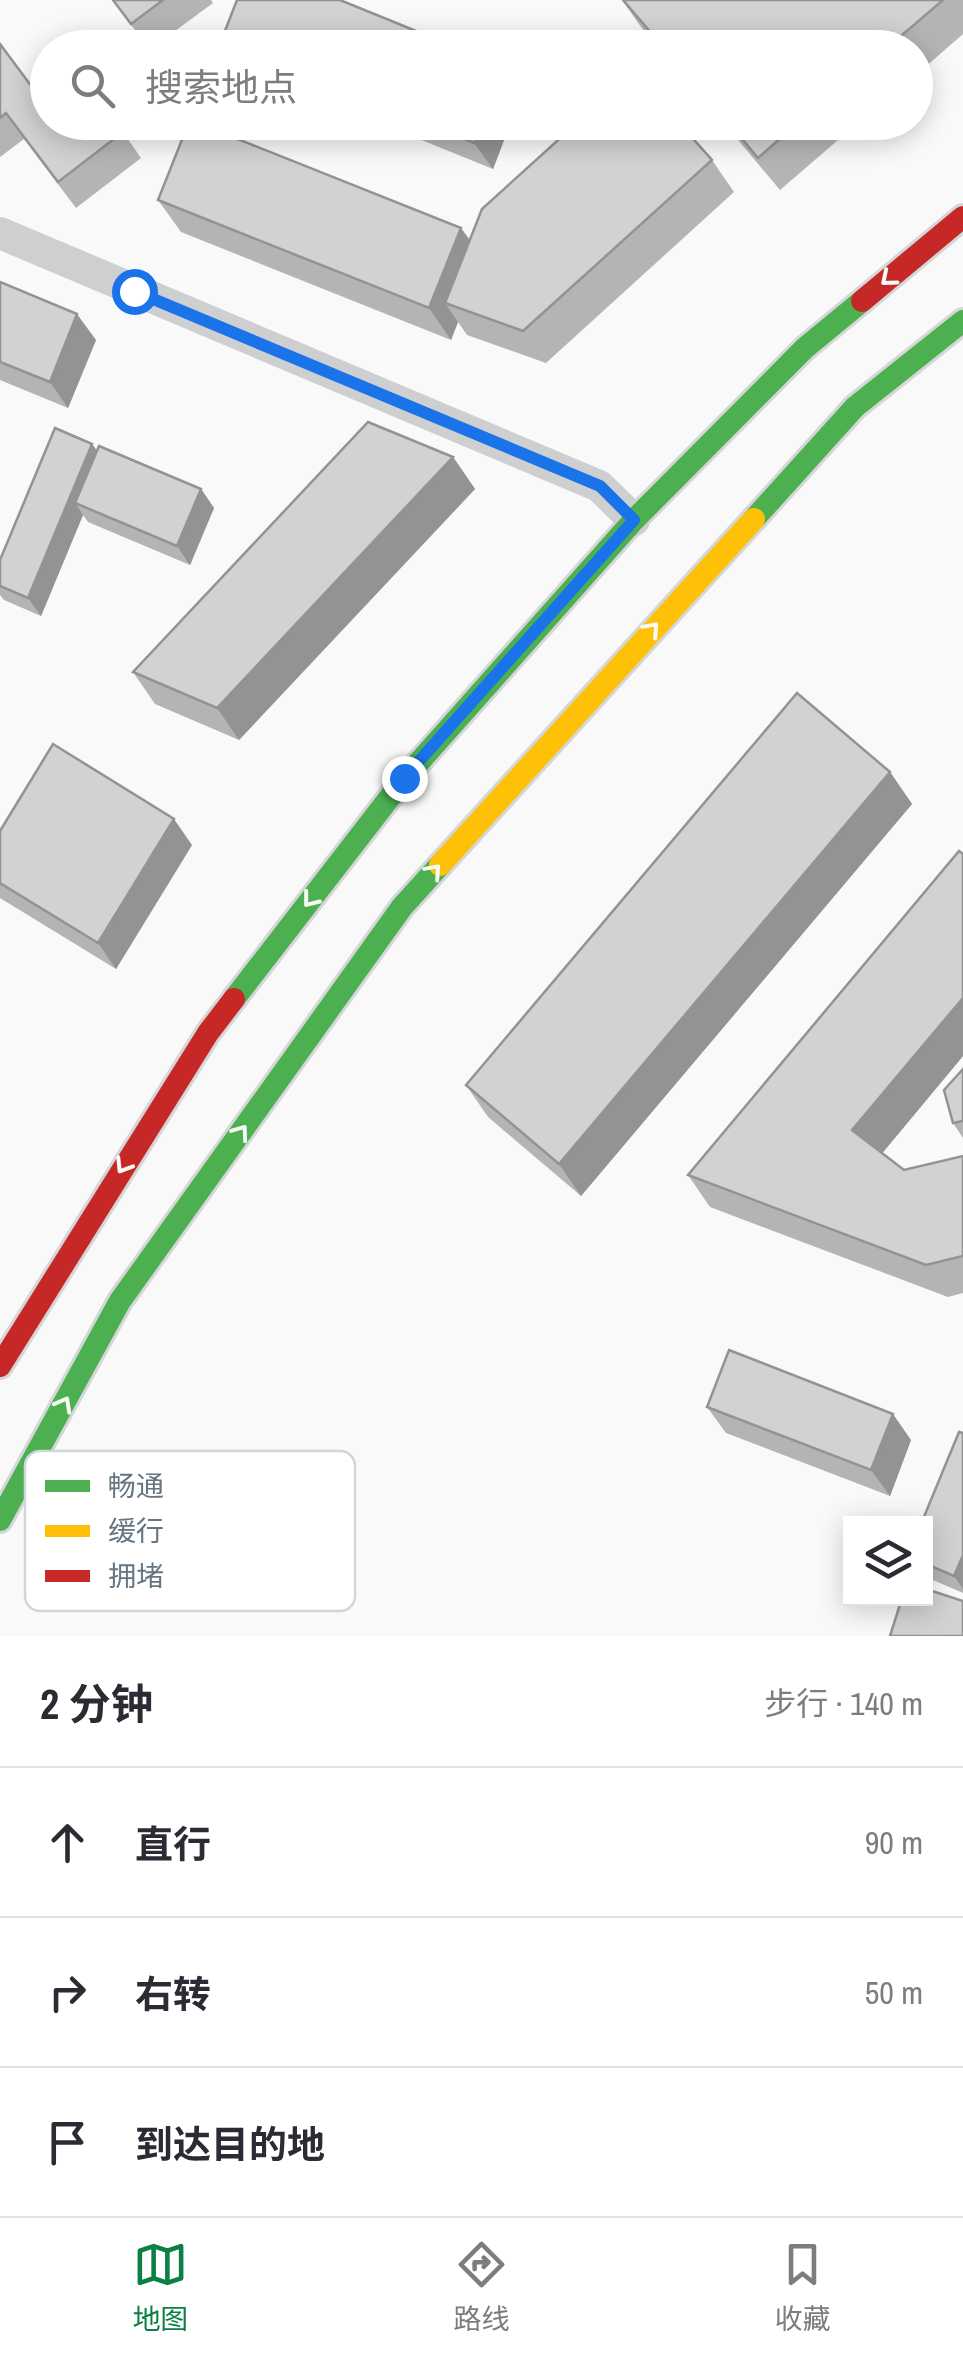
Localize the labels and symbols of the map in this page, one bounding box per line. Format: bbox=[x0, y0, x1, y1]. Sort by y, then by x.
one-way arrow bbox=[881, 268, 899, 286]
route start bbox=[112, 269, 158, 315]
one-way arrow bbox=[640, 622, 658, 641]
route end bbox=[382, 756, 428, 802]
one-way arrow bbox=[423, 864, 441, 883]
one-way arrow bbox=[304, 889, 322, 907]
one-way arrow bbox=[229, 1125, 247, 1143]
one-way arrow bbox=[117, 1155, 136, 1173]
one-way arrow bbox=[51, 1396, 71, 1414]
legend bbox=[25, 1451, 355, 1611]
text: 畅通 bbox=[108, 1467, 164, 1505]
text: 缓行 bbox=[108, 1512, 164, 1550]
text: 拥堵 bbox=[108, 1557, 164, 1595]

